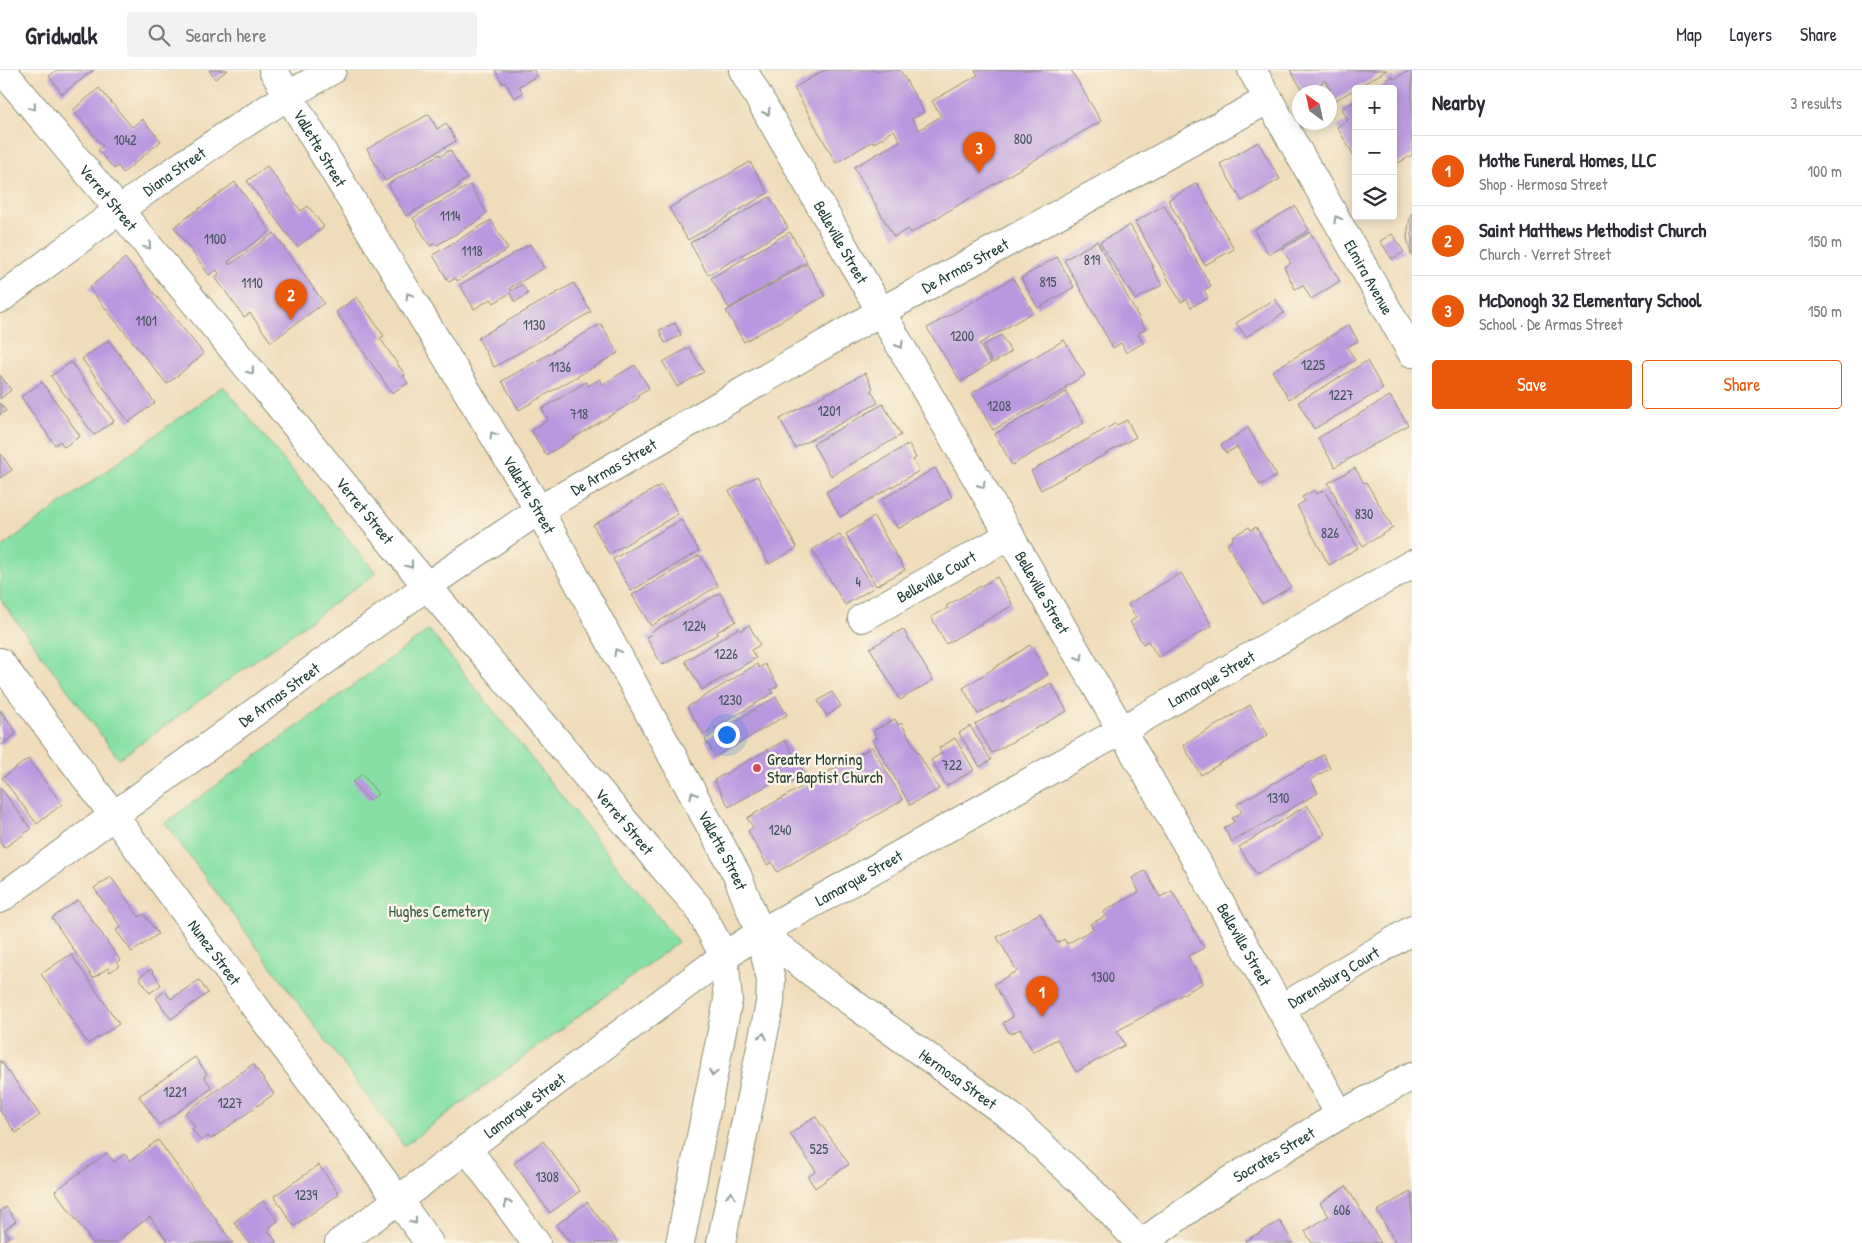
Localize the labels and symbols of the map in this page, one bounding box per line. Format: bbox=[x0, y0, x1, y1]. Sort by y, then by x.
north arrow bbox=[1292, 85, 1337, 130]
one-way arrow bbox=[28, 102, 37, 111]
street label: Vallette Street bbox=[288, 105, 352, 191]
one-way arrow bbox=[761, 107, 771, 116]
house number: 800 bbox=[1014, 129, 1032, 148]
house number: 1042 bbox=[113, 130, 137, 149]
pin: 3 bbox=[963, 132, 995, 173]
street label: Diana Street bbox=[138, 141, 210, 201]
street label: Verret Street bbox=[74, 159, 143, 236]
street label: Belleville Street bbox=[809, 197, 874, 288]
house number: 1114 bbox=[440, 206, 460, 225]
one-way arrow bbox=[1333, 215, 1343, 224]
house number: 1100 bbox=[204, 229, 226, 248]
street label: De Armas Street bbox=[918, 233, 1013, 298]
street label: Elmira Avenue bbox=[1339, 236, 1399, 319]
one-way arrow bbox=[143, 240, 151, 249]
house number: 1118 bbox=[461, 241, 483, 260]
house number: 819 bbox=[1084, 250, 1100, 269]
house number: 815 bbox=[1039, 272, 1057, 291]
house number: 1110 bbox=[241, 273, 263, 292]
pin: 2 bbox=[275, 279, 307, 320]
one-way arrow bbox=[405, 292, 415, 301]
house number: 1101 bbox=[135, 311, 157, 330]
house number: 1130 bbox=[523, 315, 545, 334]
house number: 1200 bbox=[950, 326, 974, 345]
one-way arrow bbox=[893, 339, 903, 348]
house number: 1225 bbox=[1301, 355, 1325, 374]
house number: 1136 bbox=[549, 357, 571, 376]
one-way arrow bbox=[246, 366, 255, 375]
house number: 1227 bbox=[1328, 385, 1354, 404]
house number: 1208 bbox=[987, 396, 1011, 415]
house number: 1201 bbox=[818, 401, 841, 420]
house number: 718 bbox=[570, 404, 588, 423]
one-way arrow bbox=[490, 431, 499, 440]
street label: De Armas Street bbox=[567, 433, 661, 500]
street label: Vallette Street bbox=[498, 452, 561, 538]
street label: Verret Street bbox=[331, 472, 400, 549]
one-way arrow bbox=[975, 480, 985, 489]
house number: 830 bbox=[1355, 504, 1373, 523]
house number: 826 bbox=[1321, 523, 1340, 542]
street label: Belleville Court bbox=[892, 545, 980, 608]
street label: Belleville Street bbox=[1010, 547, 1075, 638]
one-way arrow bbox=[404, 559, 412, 568]
house number: 4 bbox=[855, 572, 861, 591]
house number: 1224 bbox=[682, 616, 706, 635]
house number: 1226 bbox=[714, 644, 738, 663]
street label: Lamarque Street bbox=[1164, 645, 1259, 712]
one-way arrow bbox=[613, 648, 623, 657]
one-way arrow bbox=[1073, 651, 1083, 660]
street label: De Armas Street bbox=[234, 657, 325, 732]
house number: 1230 bbox=[718, 690, 742, 709]
your location bbox=[714, 722, 740, 748]
place label: Greater Morning Star Baptist Church bbox=[767, 748, 883, 788]
house number: 722 bbox=[942, 755, 962, 774]
marker: Greater Morning Star Baptist Church bbox=[751, 762, 763, 774]
street label: Verret Street bbox=[590, 784, 659, 860]
house number: 1310 bbox=[1267, 788, 1289, 807]
one-way arrow bbox=[689, 791, 699, 800]
street label: Vallette Street bbox=[693, 807, 753, 894]
house number: 1240 bbox=[768, 820, 792, 839]
street label: Lamarque Street bbox=[811, 844, 907, 911]
street label: Belleville Street bbox=[1212, 899, 1277, 990]
park label: Hughes Cemetery bbox=[388, 900, 490, 922]
street label: Nunez Street bbox=[183, 915, 247, 990]
street label: Darensburg Court bbox=[1284, 941, 1384, 1013]
house number: 1300 bbox=[1091, 967, 1115, 986]
pin: 1 bbox=[1026, 976, 1058, 1017]
one-way arrow bbox=[757, 1032, 768, 1040]
street label: Hermosa Street bbox=[915, 1043, 1002, 1114]
street label: Lamarque Street bbox=[479, 1067, 570, 1143]
one-way arrow bbox=[709, 1069, 719, 1077]
house number: 1221 bbox=[163, 1082, 187, 1101]
house number: 1227 bbox=[217, 1093, 243, 1112]
street label: Socrates Street bbox=[1229, 1121, 1319, 1187]
house number: 525 bbox=[810, 1139, 828, 1158]
house number: 1308 bbox=[535, 1167, 559, 1186]
house number: 1239 bbox=[294, 1185, 318, 1204]
one-way arrow bbox=[725, 1191, 735, 1200]
one-way arrow bbox=[504, 1200, 513, 1209]
house number: 606 bbox=[1333, 1200, 1351, 1219]
one-way arrow bbox=[408, 1215, 417, 1225]

